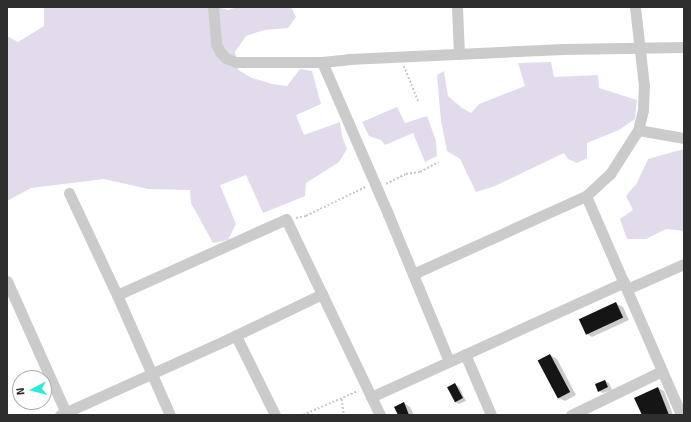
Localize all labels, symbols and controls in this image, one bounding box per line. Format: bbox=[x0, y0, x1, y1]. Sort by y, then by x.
north arrow bbox=[12, 370, 52, 410]
text: N bbox=[14, 387, 28, 396]

